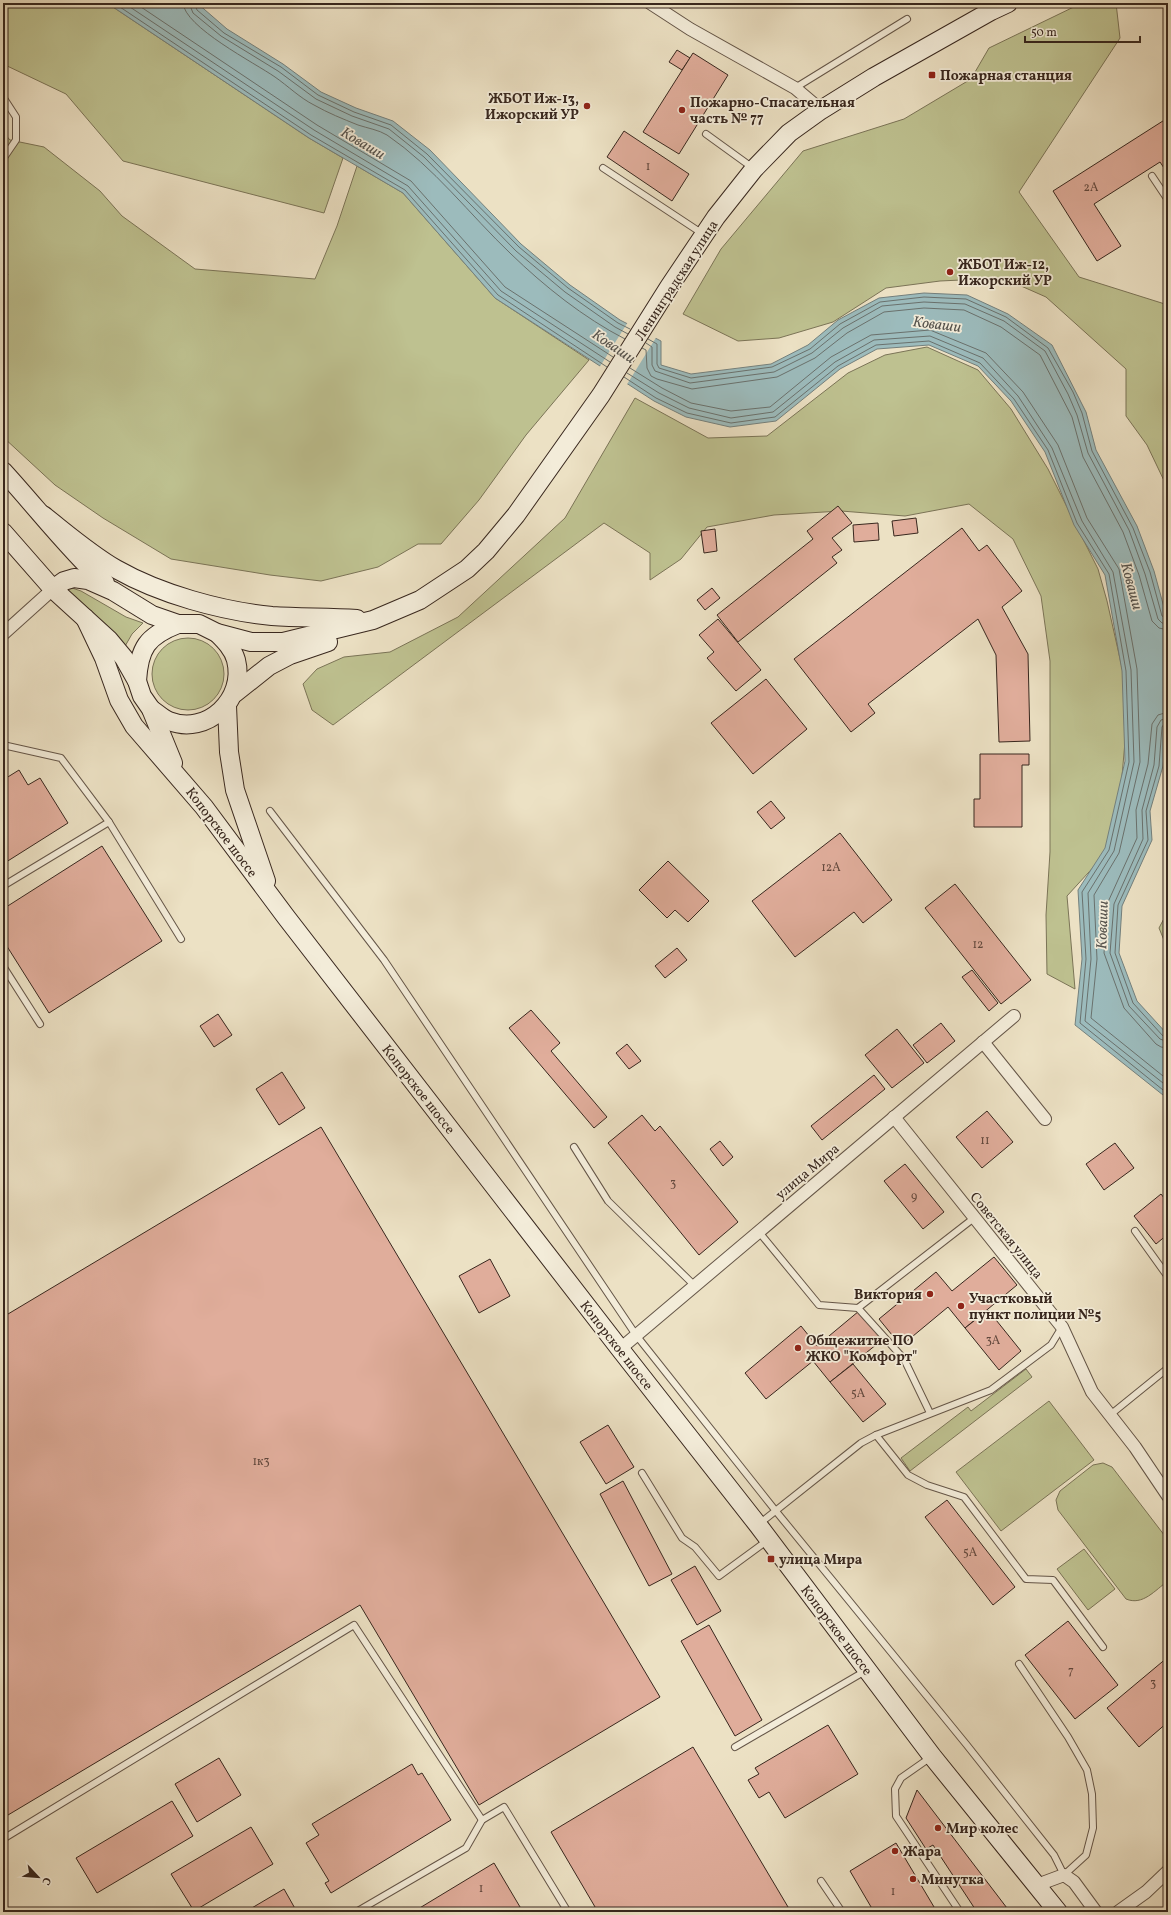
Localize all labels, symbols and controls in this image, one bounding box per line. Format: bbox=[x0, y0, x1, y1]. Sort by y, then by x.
scale bar bbox=[1025, 18, 1140, 44]
text: 50 m bbox=[1031, 25, 1057, 41]
place label: Пожарная станция bbox=[940, 67, 1072, 86]
marker: Пожарная станция bbox=[927, 70, 937, 80]
place label: ЖБОТ Иж-13, Ижорский УР bbox=[485, 90, 579, 125]
place label: Пожарно-Спасательная часть № 77 bbox=[690, 94, 855, 129]
marker: ЖБОТ Иж-13, Ижорский УР bbox=[582, 101, 592, 111]
marker: Пожарно-Спасательная часть № 77 bbox=[677, 105, 687, 115]
water label: Коваши bbox=[336, 123, 389, 166]
house number: 1 bbox=[646, 159, 650, 175]
house number: 2А bbox=[1084, 180, 1099, 196]
street label: Ленинградская улица bbox=[631, 217, 723, 345]
place label: ЖБОТ Иж-12, Ижорский УР bbox=[958, 256, 1052, 291]
marker: ЖБОТ Иж-12, Ижорский УР bbox=[945, 267, 955, 277]
water label: Коваши bbox=[911, 312, 963, 339]
water label: Коваши bbox=[587, 325, 639, 370]
water label: Коваши bbox=[1114, 560, 1147, 613]
street label: Копорское шоссе bbox=[181, 784, 261, 882]
house number: 12А bbox=[821, 860, 841, 876]
water label: Коваши bbox=[1092, 900, 1115, 950]
house number: 12 bbox=[972, 937, 984, 953]
street label: Копорское шоссе bbox=[377, 1041, 459, 1139]
house number: 11 bbox=[980, 1133, 990, 1149]
street label: улица Мира bbox=[772, 1140, 844, 1205]
house number: 3 bbox=[670, 1176, 676, 1192]
house number: 9 bbox=[911, 1189, 917, 1205]
street label: Советская улица bbox=[965, 1189, 1047, 1283]
place label: Виктория bbox=[854, 1286, 922, 1305]
marker: Виктория bbox=[925, 1289, 935, 1299]
place label: Участковый пункт полиции №5 bbox=[969, 1290, 1101, 1325]
street label: Копорское шоссе bbox=[575, 1297, 657, 1395]
marker: Участковый пункт полиции №5 bbox=[956, 1301, 966, 1311]
place label: Общежитие ПО ЖКО "Комфорт" bbox=[806, 1332, 917, 1367]
house number: 3А bbox=[986, 1333, 1001, 1349]
marker: Общежитие ПО ЖКО "Комфорт" bbox=[793, 1343, 803, 1353]
house number: 5А bbox=[851, 1386, 866, 1402]
house number: 1к3 bbox=[252, 1454, 270, 1470]
house number: 5А bbox=[963, 1545, 978, 1561]
place label: улица Мира bbox=[779, 1551, 863, 1570]
marker: улица Мира bbox=[766, 1554, 776, 1564]
street label: Копорское шоссе bbox=[796, 1582, 876, 1680]
house number: 7 bbox=[1068, 1663, 1074, 1679]
house number: 3 bbox=[1150, 1676, 1156, 1692]
place label: Мир колес bbox=[946, 1820, 1019, 1839]
marker: Мир колес bbox=[933, 1823, 943, 1833]
place label: Жара bbox=[903, 1843, 942, 1862]
marker: Жара bbox=[890, 1846, 900, 1856]
north arrow bbox=[18, 1857, 58, 1897]
place label: Минутка bbox=[921, 1871, 985, 1890]
text: С bbox=[37, 1874, 54, 1887]
marker: Минутка bbox=[908, 1874, 918, 1884]
house number: 1 bbox=[479, 1881, 483, 1897]
house number: 1 bbox=[891, 1884, 895, 1900]

